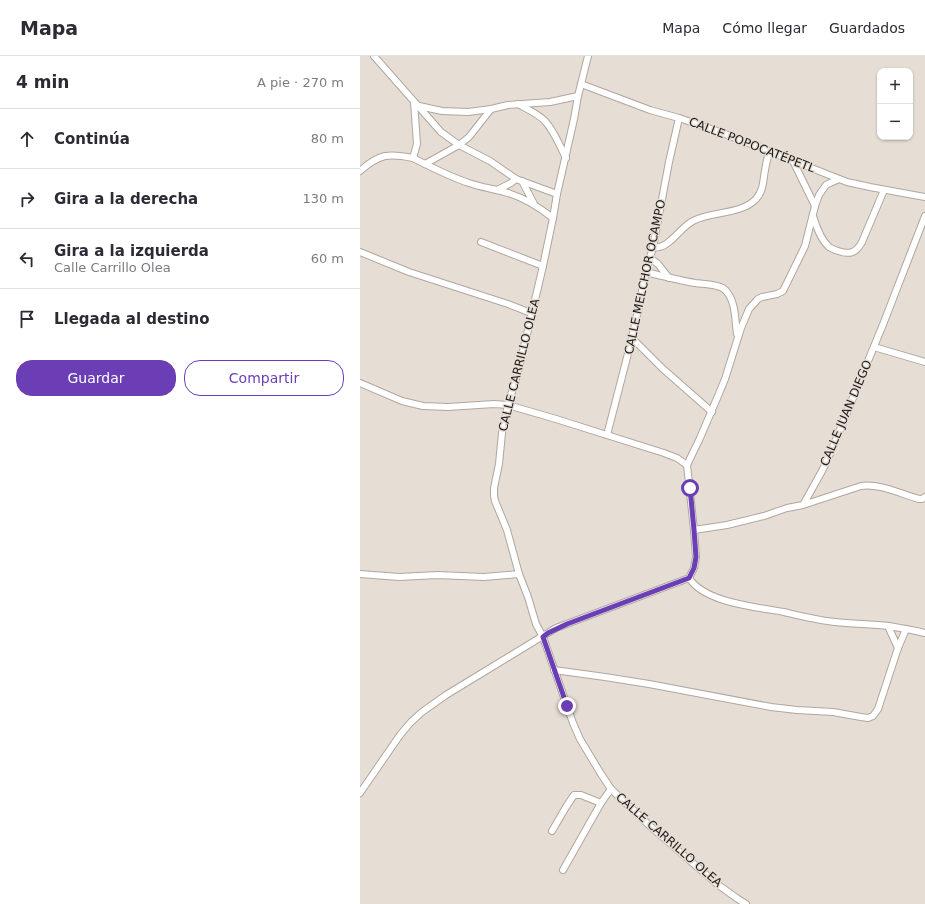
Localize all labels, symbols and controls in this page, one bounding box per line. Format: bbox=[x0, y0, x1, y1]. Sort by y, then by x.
text: Mapa bbox=[20, 17, 78, 39]
text: Mapa bbox=[662, 20, 700, 36]
text: Cómo llegar bbox=[722, 20, 807, 36]
text: Guardados bbox=[829, 20, 905, 36]
map controls bbox=[877, 68, 913, 140]
button: + bbox=[877, 68, 913, 104]
text: 4 min bbox=[16, 72, 69, 92]
text: A pie · 270 m bbox=[257, 75, 344, 90]
button: − bbox=[877, 104, 913, 140]
street label: CALLE POPOCATÉPETL bbox=[687, 113, 818, 176]
icon: ahead bbox=[16, 128, 38, 150]
text: Continúa bbox=[54, 130, 130, 148]
text: 80 m bbox=[311, 131, 344, 146]
icon: right bbox=[16, 188, 38, 210]
text: Gira a la derecha bbox=[54, 190, 198, 208]
text: 130 m bbox=[302, 191, 344, 206]
street label: CALLE MELCHOR OCAMPO bbox=[622, 198, 668, 356]
text: Gira a la izquierda bbox=[54, 242, 209, 260]
icon: left bbox=[16, 248, 38, 270]
text: 60 m bbox=[311, 251, 344, 266]
text: Calle Carrillo Olea bbox=[54, 260, 171, 275]
street label: CALLE CARRILLO OLEA bbox=[496, 296, 542, 433]
icon: arrive bbox=[16, 308, 38, 330]
text: Llegada al destino bbox=[54, 310, 209, 328]
street label: CALLE JUAN DIEGO bbox=[817, 358, 875, 468]
button: Guardar bbox=[16, 360, 176, 396]
button: Compartir bbox=[184, 360, 344, 396]
route start bbox=[681, 479, 699, 497]
route end bbox=[558, 697, 576, 715]
street label: CALLE CARRILLO OLEA bbox=[613, 790, 726, 891]

